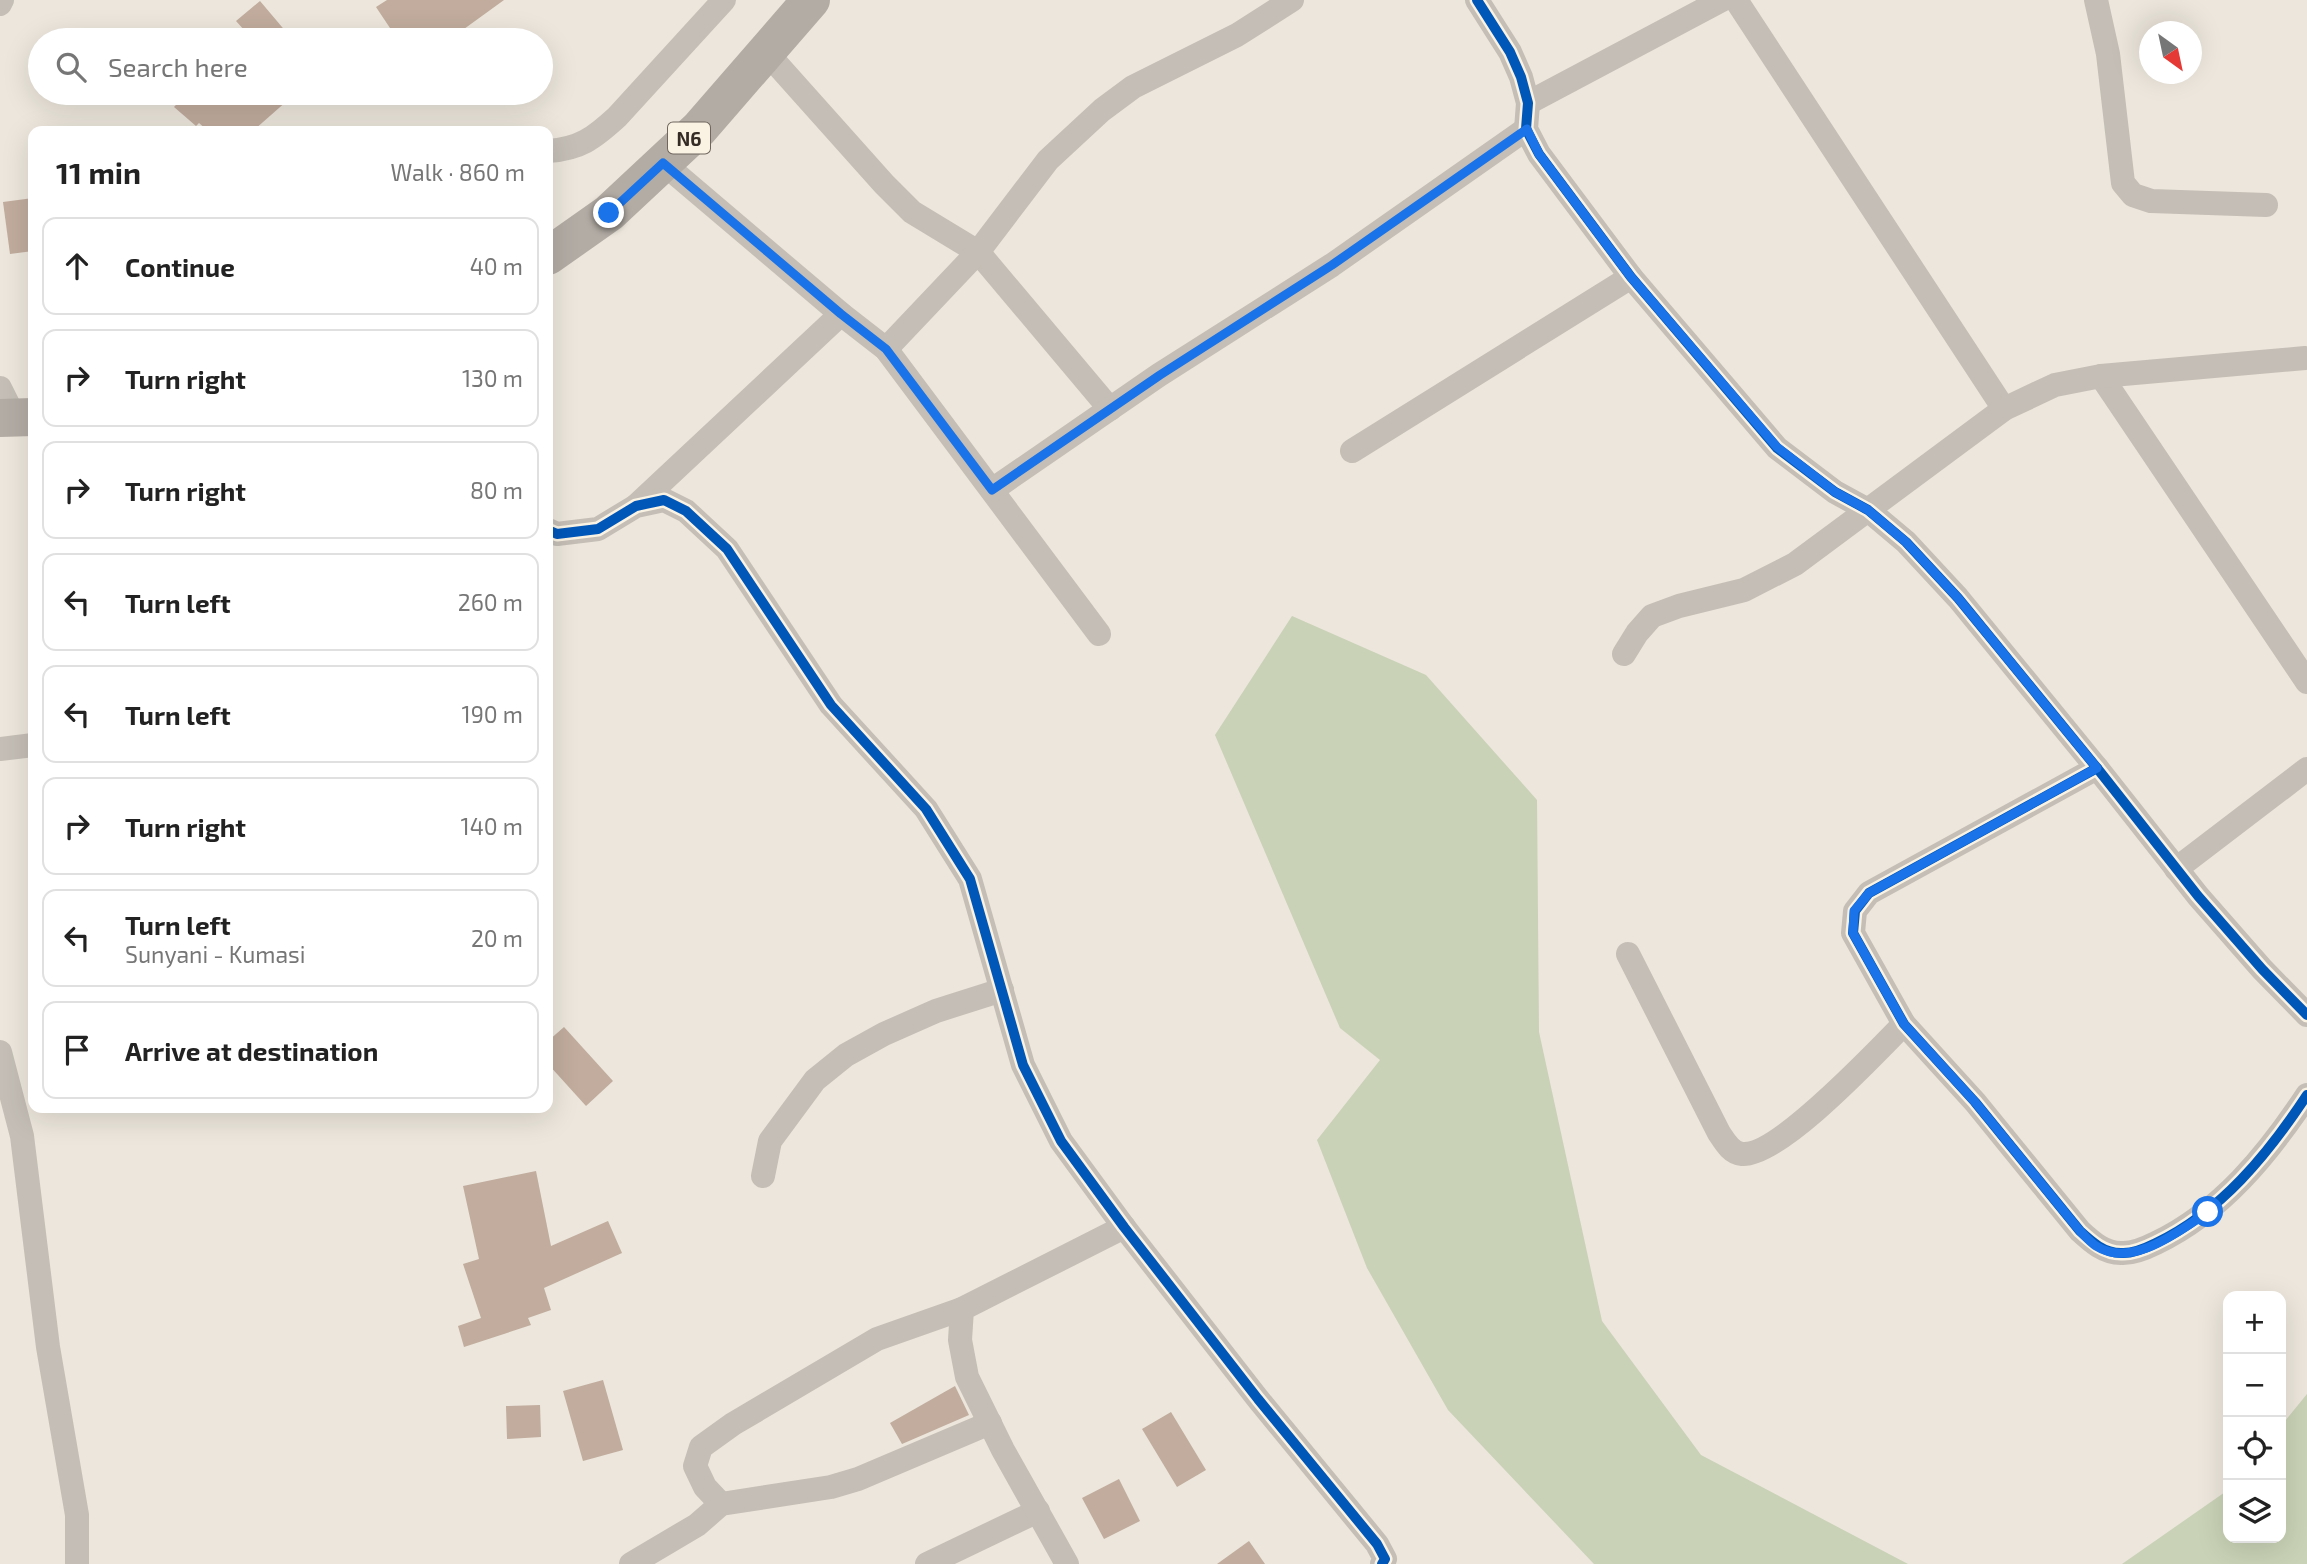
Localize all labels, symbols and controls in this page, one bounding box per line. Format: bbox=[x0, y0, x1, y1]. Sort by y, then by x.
north arrow bbox=[2139, 21, 2202, 84]
search box bbox=[28, 28, 553, 105]
icon: search bbox=[52, 48, 90, 86]
text: Search here bbox=[108, 51, 248, 82]
road number: N6 bbox=[668, 122, 710, 154]
text: 11 min bbox=[56, 154, 141, 190]
text: Walk · 860 m bbox=[391, 158, 525, 186]
route end bbox=[593, 197, 624, 228]
icon: ahead bbox=[58, 247, 96, 285]
text: Continue bbox=[125, 251, 235, 282]
text: 40 m bbox=[470, 252, 523, 280]
icon: right bbox=[58, 359, 96, 397]
text: Turn right bbox=[125, 363, 246, 394]
text: 130 m bbox=[462, 364, 523, 392]
icon: right bbox=[58, 471, 96, 509]
text: Turn right bbox=[125, 475, 246, 506]
text: 80 m bbox=[470, 476, 523, 504]
icon: left bbox=[58, 583, 96, 621]
text: Turn left bbox=[125, 587, 231, 618]
text: 260 m bbox=[458, 588, 523, 616]
icon: left bbox=[58, 695, 96, 733]
text: Turn left bbox=[125, 699, 231, 730]
text: 190 m bbox=[462, 700, 523, 728]
icon: right bbox=[58, 807, 96, 845]
text: Turn right bbox=[125, 811, 246, 842]
text: 140 m bbox=[461, 812, 523, 840]
text: Turn left bbox=[125, 909, 231, 940]
icon: left bbox=[58, 919, 96, 957]
text: 20 m bbox=[471, 924, 523, 952]
text: Sunyani - Kumasi bbox=[125, 940, 305, 968]
icon: arrive bbox=[58, 1031, 96, 1069]
text: Arrive at destination bbox=[125, 1035, 378, 1066]
route start bbox=[2192, 1196, 2223, 1227]
map controls bbox=[2223, 1291, 2286, 1543]
button: + bbox=[2223, 1291, 2286, 1354]
button: − bbox=[2223, 1354, 2286, 1417]
button: locate bbox=[2223, 1417, 2286, 1480]
button: layers bbox=[2223, 1480, 2286, 1543]

